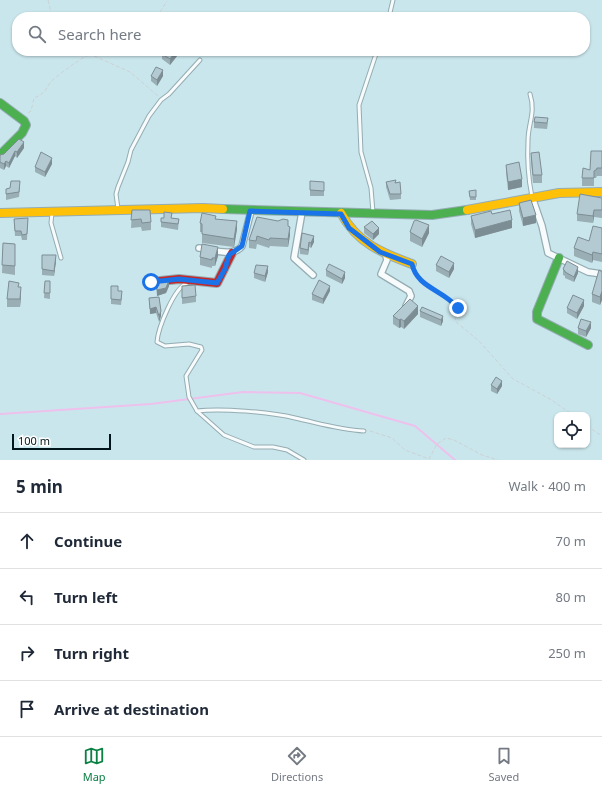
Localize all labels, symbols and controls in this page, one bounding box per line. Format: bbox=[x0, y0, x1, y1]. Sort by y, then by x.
search box bbox=[12, 12, 590, 56]
icon: search bbox=[26, 23, 48, 45]
text: Search here bbox=[58, 24, 141, 44]
route start bbox=[142, 273, 160, 291]
route end bbox=[449, 299, 467, 317]
map controls bbox=[554, 412, 590, 448]
button: locate bbox=[554, 412, 590, 448]
scale bar bbox=[12, 432, 111, 451]
text: 100 m bbox=[18, 433, 50, 448]
text: 5 min bbox=[16, 475, 63, 498]
text: Walk · 400 m bbox=[508, 477, 586, 495]
icon: ahead bbox=[16, 530, 38, 552]
text: Continue bbox=[54, 531, 122, 551]
text: 70 m bbox=[556, 532, 586, 550]
icon: left bbox=[16, 586, 38, 608]
text: Turn left bbox=[54, 587, 118, 607]
text: 80 m bbox=[556, 588, 586, 606]
icon: right bbox=[16, 642, 38, 664]
text: Turn right bbox=[54, 643, 129, 663]
text: 250 m bbox=[548, 644, 586, 662]
icon: arrive bbox=[16, 698, 38, 720]
text: Arrive at destination bbox=[54, 699, 209, 719]
tab: Map bbox=[83, 745, 106, 784]
tab: Directions bbox=[271, 745, 323, 784]
tab: Saved bbox=[489, 745, 519, 784]

